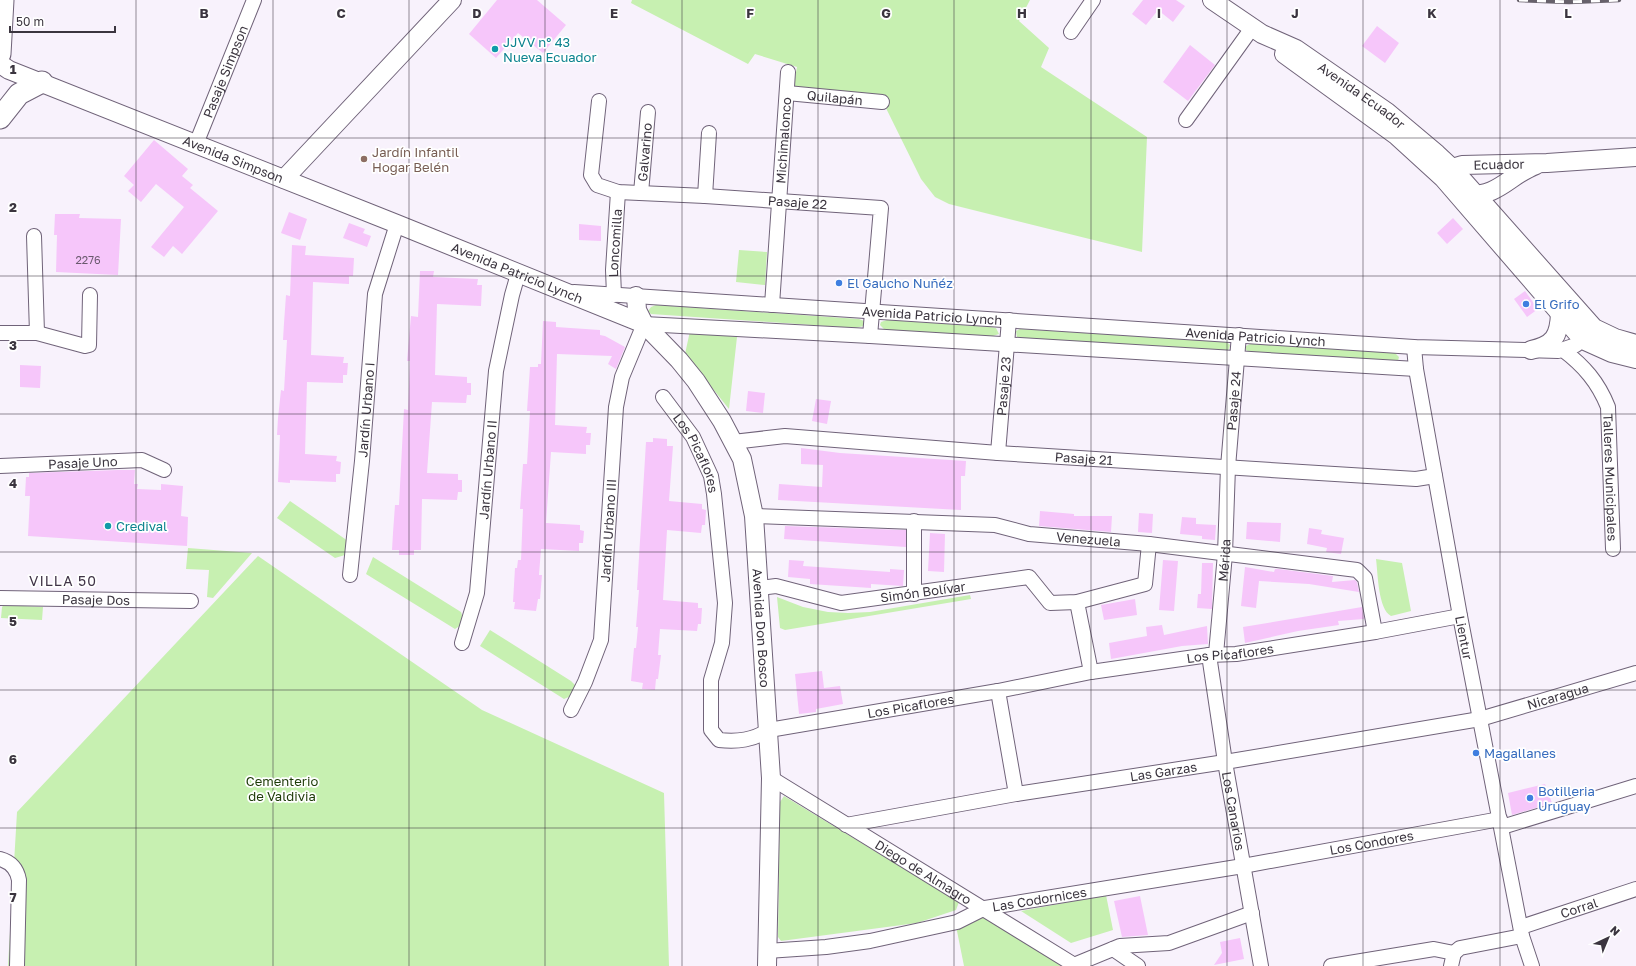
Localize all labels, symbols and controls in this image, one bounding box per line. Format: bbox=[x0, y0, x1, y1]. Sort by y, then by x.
text: B bbox=[199, 5, 209, 21]
text: C bbox=[336, 5, 346, 21]
text: D bbox=[472, 5, 482, 21]
text: E bbox=[610, 5, 618, 21]
text: F bbox=[746, 5, 754, 21]
text: G bbox=[881, 5, 891, 21]
text: H bbox=[1017, 5, 1027, 21]
text: I bbox=[1157, 5, 1161, 21]
text: J bbox=[1291, 5, 1299, 21]
text: K bbox=[1427, 5, 1437, 21]
text: L bbox=[1564, 5, 1572, 21]
scale bar bbox=[10, 8, 115, 34]
text: 50 m bbox=[16, 14, 44, 29]
street label: Pasaje Simpson bbox=[199, 23, 251, 120]
place label: JJVV n° 43 Nueva Ecuador bbox=[503, 34, 596, 65]
marker: JJVV n° 43 Nueva Ecuador bbox=[490, 44, 500, 54]
street label: Avenida Ecuador bbox=[1315, 59, 1409, 132]
text: 1 bbox=[10, 61, 17, 77]
street label: Quilapán bbox=[806, 87, 863, 108]
street label: Michimalonco bbox=[772, 96, 794, 184]
street label: Galvarino bbox=[634, 122, 655, 182]
street label: Avenida Simpson bbox=[181, 132, 286, 186]
place label: Jardín Infantil Hogar Belén bbox=[372, 144, 459, 175]
marker: Jardín Infantil Hogar Belén bbox=[359, 154, 369, 164]
street label: Ecuador bbox=[1473, 156, 1525, 173]
street label: Pasaje 22 bbox=[767, 192, 828, 212]
text: 2 bbox=[9, 199, 17, 215]
street label: Loncomilla bbox=[605, 208, 625, 278]
street label: Avenida Patricio Lynch bbox=[449, 239, 585, 306]
house number: 2276 bbox=[75, 253, 101, 266]
place label: El Gaucho Nuñéz bbox=[847, 275, 953, 291]
marker: El Gaucho Nuñéz bbox=[834, 278, 844, 288]
place label: El Grifo bbox=[1534, 296, 1580, 312]
marker: El Grifo bbox=[1521, 299, 1531, 309]
street label: Avenida Patricio Lynch bbox=[862, 303, 1003, 328]
street label: Avenida Patricio Lynch bbox=[1185, 324, 1326, 349]
text: 3 bbox=[9, 337, 17, 353]
street label: Pasaje 23 bbox=[993, 356, 1014, 417]
street label: Jardín Urbano I bbox=[354, 362, 378, 458]
street label: Pasaje 24 bbox=[1223, 370, 1244, 431]
street label: Los Picaflores bbox=[670, 410, 722, 494]
street label: Talleres Municipales bbox=[1600, 413, 1621, 542]
street label: Jardín Urbano II bbox=[475, 419, 500, 520]
street label: Pasaje 21 bbox=[1054, 449, 1113, 468]
street label: Pasaje Uno bbox=[48, 453, 118, 472]
text: 4 bbox=[9, 475, 17, 491]
street label: Jardín Urbano III bbox=[597, 478, 619, 583]
place label: Credival bbox=[116, 518, 167, 534]
marker: Credival bbox=[103, 521, 113, 531]
street label: Venezuela bbox=[1056, 528, 1121, 550]
street label: Mérida bbox=[1215, 539, 1234, 582]
street label: Avenida Don Bosco bbox=[749, 568, 773, 688]
district label: VILLA 50 bbox=[29, 572, 97, 589]
street label: Simón Bolívar bbox=[879, 578, 967, 605]
street label: Pasaje Dos bbox=[62, 591, 130, 608]
text: 5 bbox=[9, 613, 17, 629]
street label: Lientur bbox=[1452, 614, 1476, 661]
street label: Los Picaflores bbox=[1186, 640, 1275, 666]
street label: Nicaragua bbox=[1525, 679, 1591, 713]
street label: Los Picaflores bbox=[866, 691, 955, 721]
place label: Magallanes bbox=[1484, 745, 1556, 761]
marker: Magallanes bbox=[1471, 748, 1481, 758]
text: 6 bbox=[9, 751, 17, 767]
street label: Las Garzas bbox=[1129, 758, 1198, 784]
street label: Los Canarios bbox=[1219, 770, 1249, 852]
park label: Cementerio de Valdivia bbox=[246, 773, 318, 804]
place label: Botilleria Uruguay bbox=[1538, 783, 1595, 814]
marker: Botilleria Uruguay bbox=[1525, 793, 1535, 803]
street label: Los Condores bbox=[1328, 827, 1415, 858]
street label: Diego de Almagro bbox=[872, 836, 975, 908]
street label: Las Codornices bbox=[991, 884, 1088, 915]
text: 7 bbox=[9, 889, 17, 905]
street label: Corral bbox=[1558, 894, 1600, 921]
north arrow bbox=[1588, 918, 1628, 958]
text: N bbox=[1608, 923, 1623, 938]

